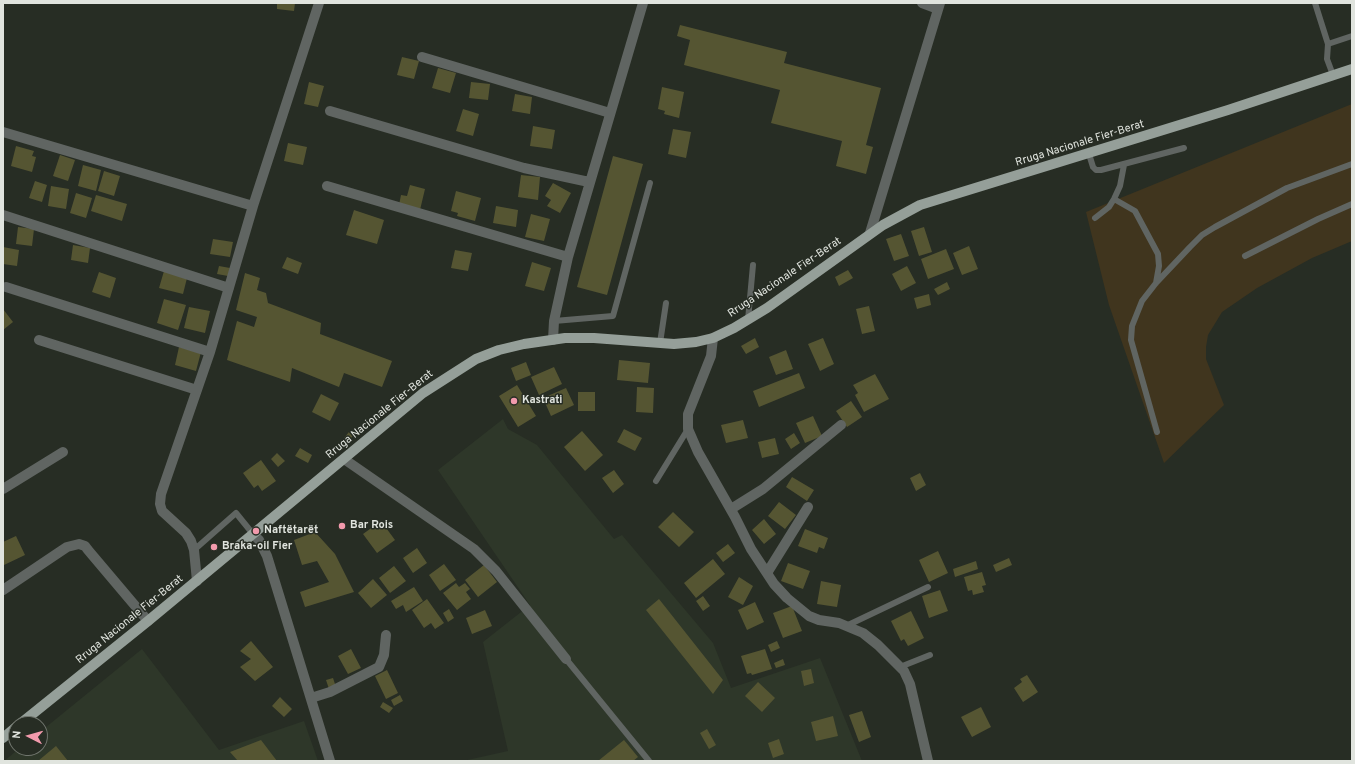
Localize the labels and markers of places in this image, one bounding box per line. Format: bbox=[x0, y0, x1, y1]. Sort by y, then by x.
place label: Kastrati bbox=[522, 394, 562, 408]
marker: Kastrati bbox=[509, 396, 519, 406]
place label: Bar Rois bbox=[350, 519, 393, 533]
marker: Bar Rois bbox=[337, 521, 347, 531]
place label: Naftëtarët bbox=[264, 524, 318, 538]
marker: Naftëtarët bbox=[251, 526, 261, 536]
place label: Braka-oil Fier bbox=[222, 540, 292, 554]
marker: Braka-oil Fier bbox=[209, 542, 219, 552]

